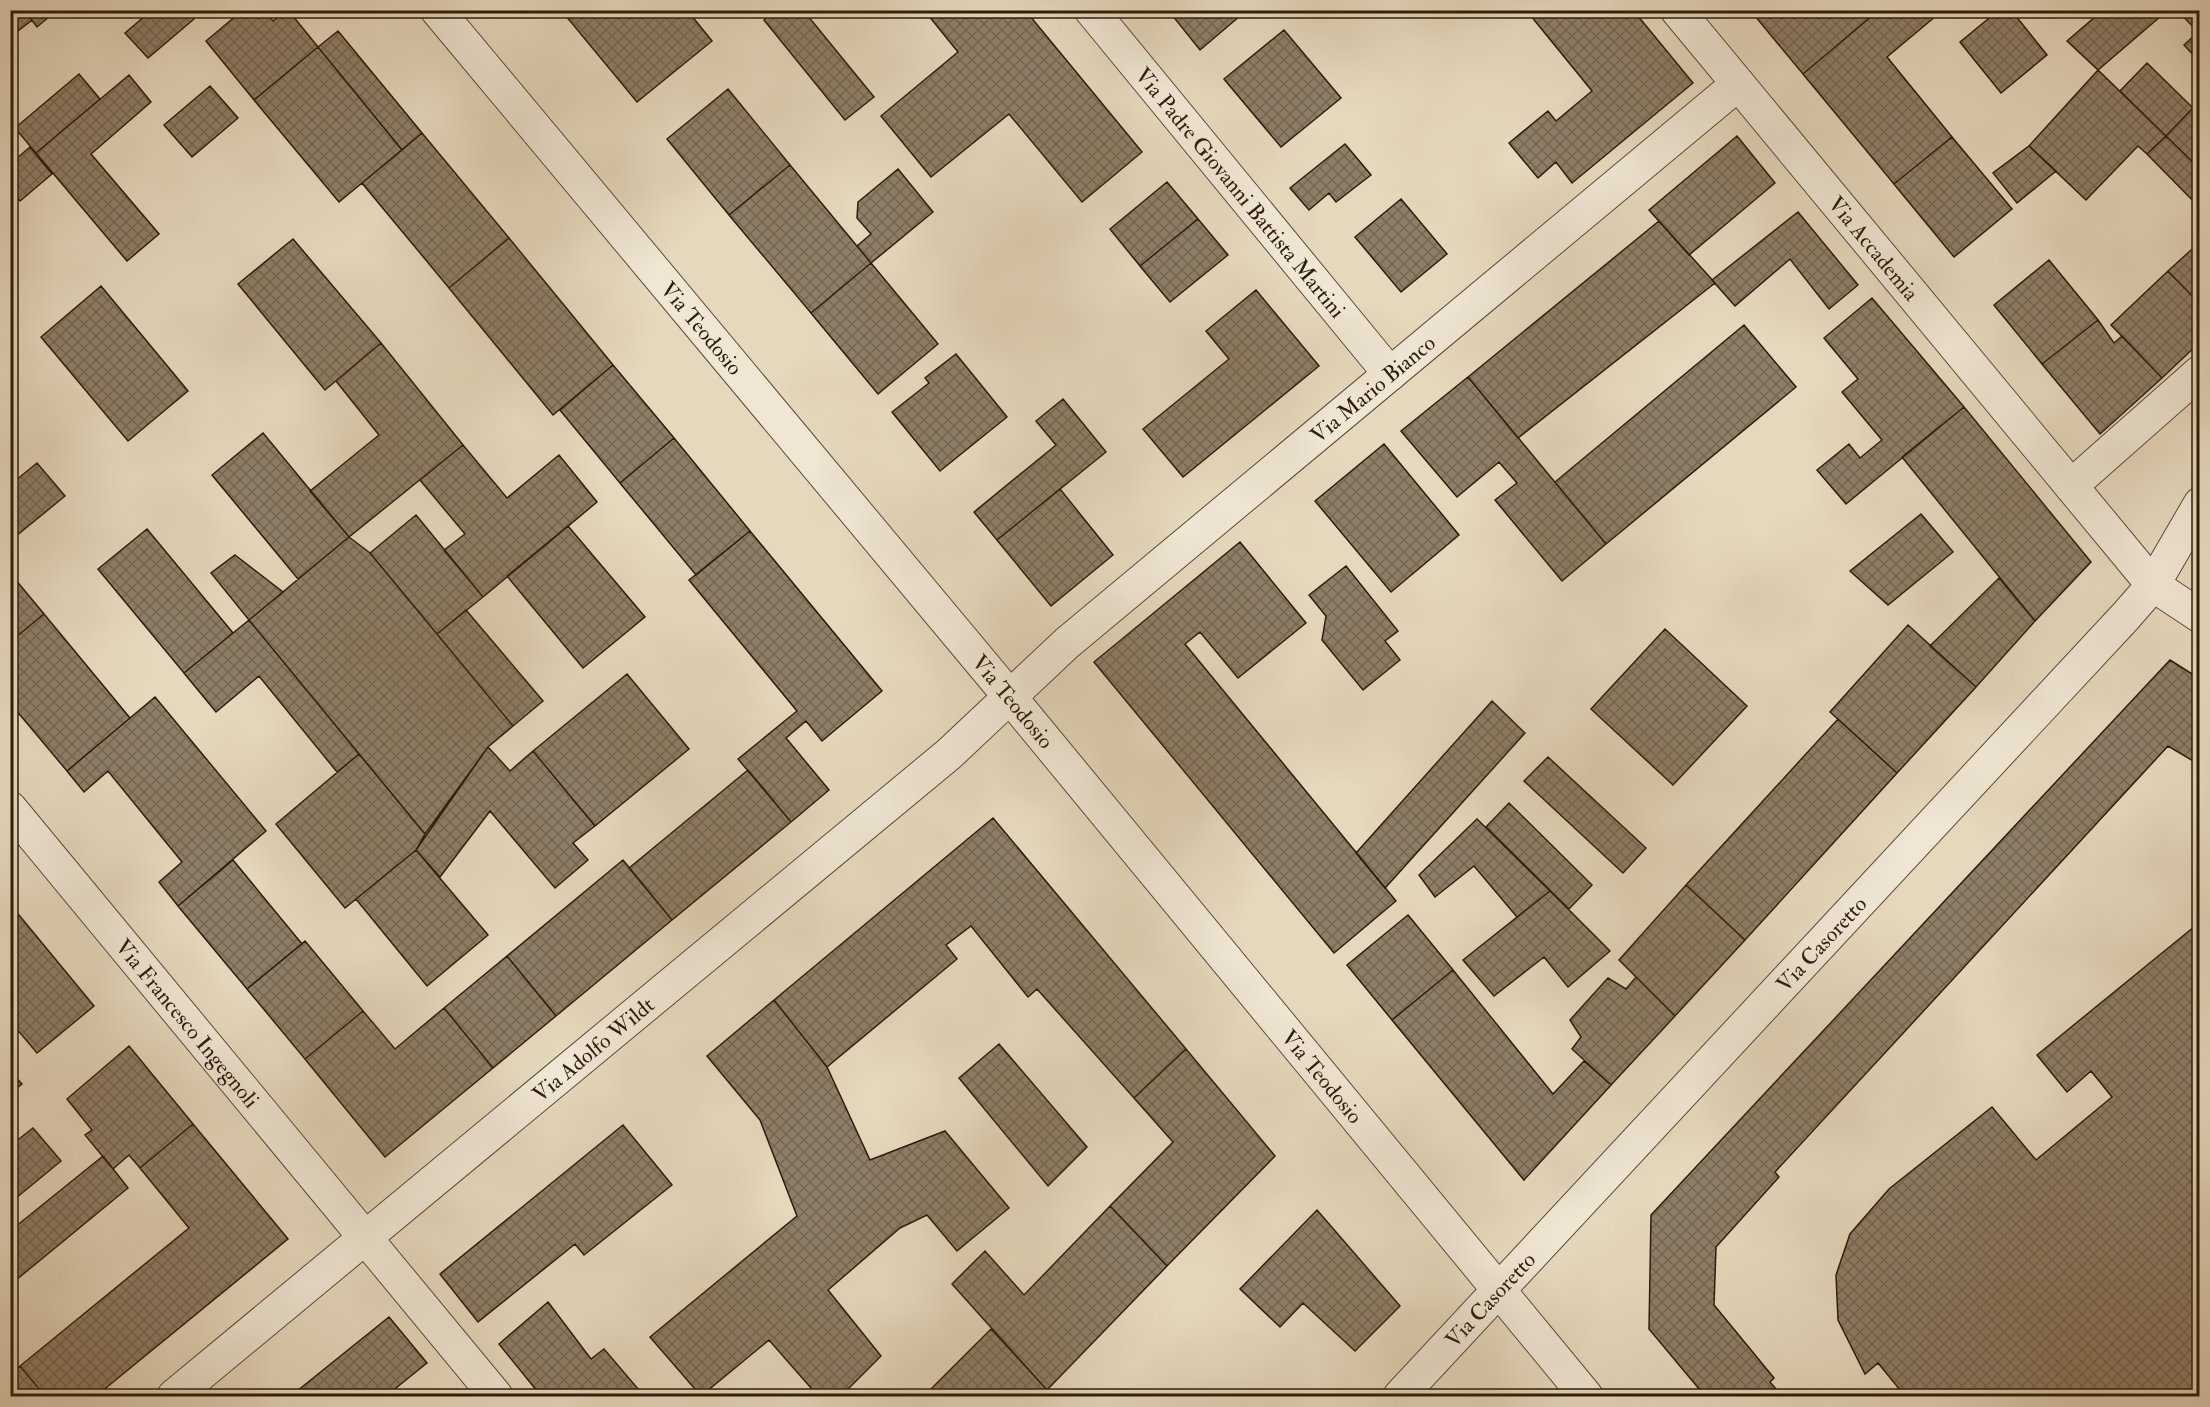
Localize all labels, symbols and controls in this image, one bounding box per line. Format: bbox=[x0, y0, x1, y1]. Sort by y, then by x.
street label: Via Padre Giovanni Battista Martini bbox=[1129, 62, 1351, 324]
street label: Via Accademia bbox=[1822, 191, 1925, 308]
street label: Via Teodosio bbox=[654, 276, 749, 381]
street label: Via Mario Bianco bbox=[1305, 329, 1441, 449]
street label: Via Teodosio bbox=[966, 649, 1060, 755]
street label: Via Casoretto bbox=[1770, 891, 1873, 998]
street label: Via Francesco Ingegnoli bbox=[109, 933, 265, 1114]
street label: Via Adolfo Wildt bbox=[527, 991, 660, 1108]
street label: Via Teodosio bbox=[1275, 1024, 1369, 1130]
street label: Via Casoretto bbox=[1439, 1246, 1542, 1354]

